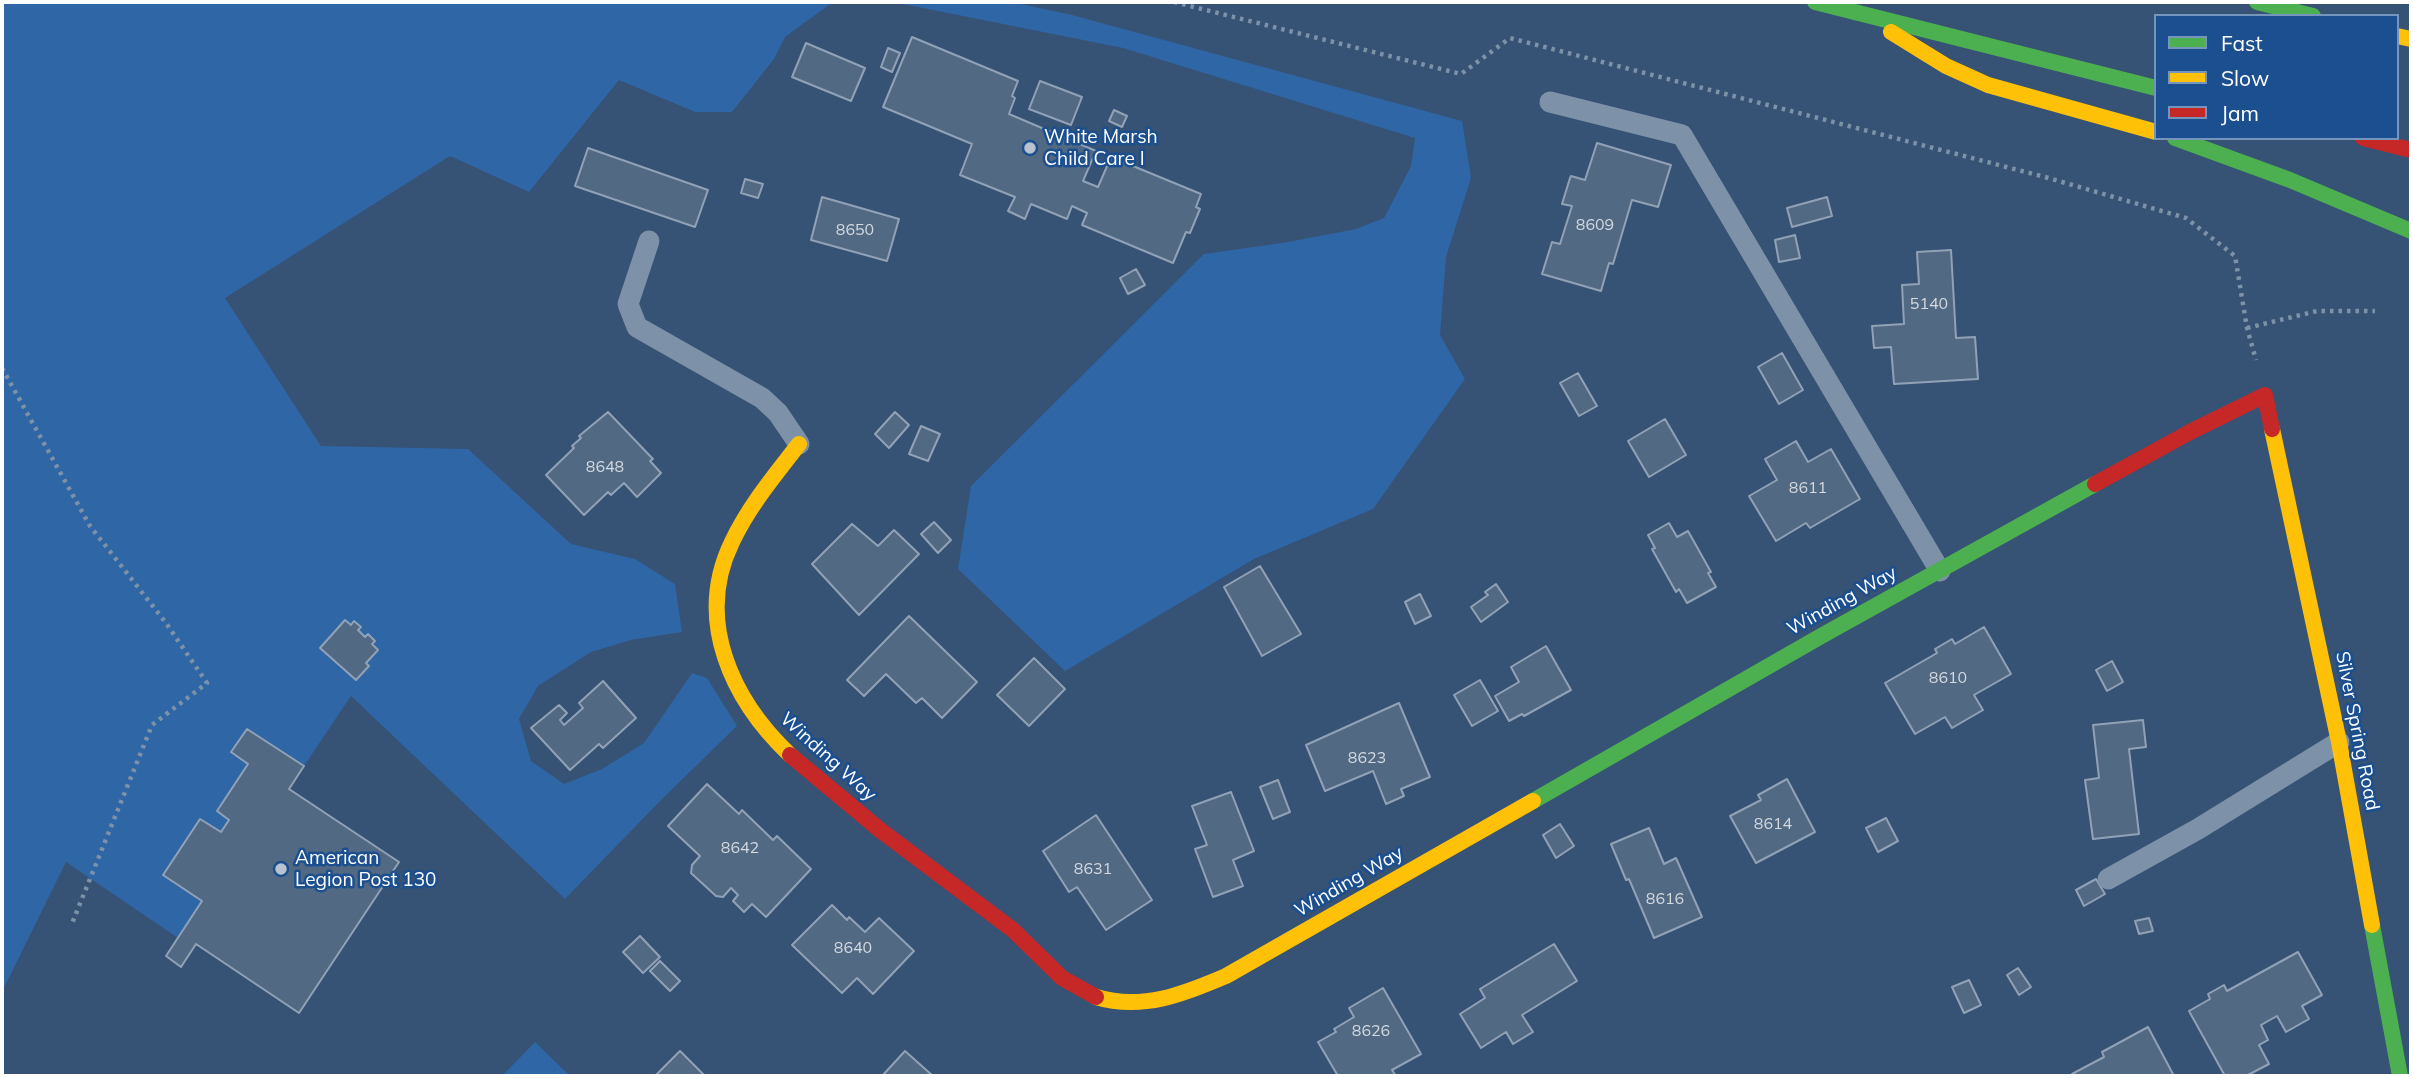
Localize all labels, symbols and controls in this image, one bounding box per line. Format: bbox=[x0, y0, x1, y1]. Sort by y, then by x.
legend bbox=[2154, 14, 2399, 140]
text: Fast bbox=[2221, 30, 2263, 56]
text: Slow bbox=[2221, 65, 2269, 91]
text: Jam bbox=[2221, 100, 2259, 126]
place label: White Marsh Child Care I bbox=[1044, 126, 1158, 170]
marker: White Marsh Child Care I bbox=[1022, 140, 1038, 156]
house number: 8609 bbox=[1576, 215, 1614, 235]
house number: 8650 bbox=[836, 220, 874, 240]
house number: 5140 bbox=[1910, 294, 1948, 314]
house number: 8648 bbox=[586, 457, 624, 477]
house number: 8611 bbox=[1789, 478, 1827, 498]
street label: Winding Way bbox=[1783, 562, 1901, 640]
street label: Silver Spring Road bbox=[2330, 649, 2384, 813]
house number: 8610 bbox=[1929, 668, 1967, 688]
street label: Winding Way bbox=[775, 708, 881, 806]
house number: 8623 bbox=[1348, 748, 1386, 768]
house number: 8614 bbox=[1754, 814, 1792, 834]
house number: 8642 bbox=[721, 838, 759, 858]
street label: Winding Way bbox=[1291, 842, 1407, 922]
place label: American Legion Post 130 bbox=[295, 847, 436, 891]
house number: 8631 bbox=[1074, 859, 1112, 879]
marker: American Legion Post 130 bbox=[273, 861, 289, 877]
house number: 8616 bbox=[1646, 889, 1684, 909]
house number: 8640 bbox=[834, 938, 872, 958]
house number: 8626 bbox=[1352, 1021, 1390, 1041]

